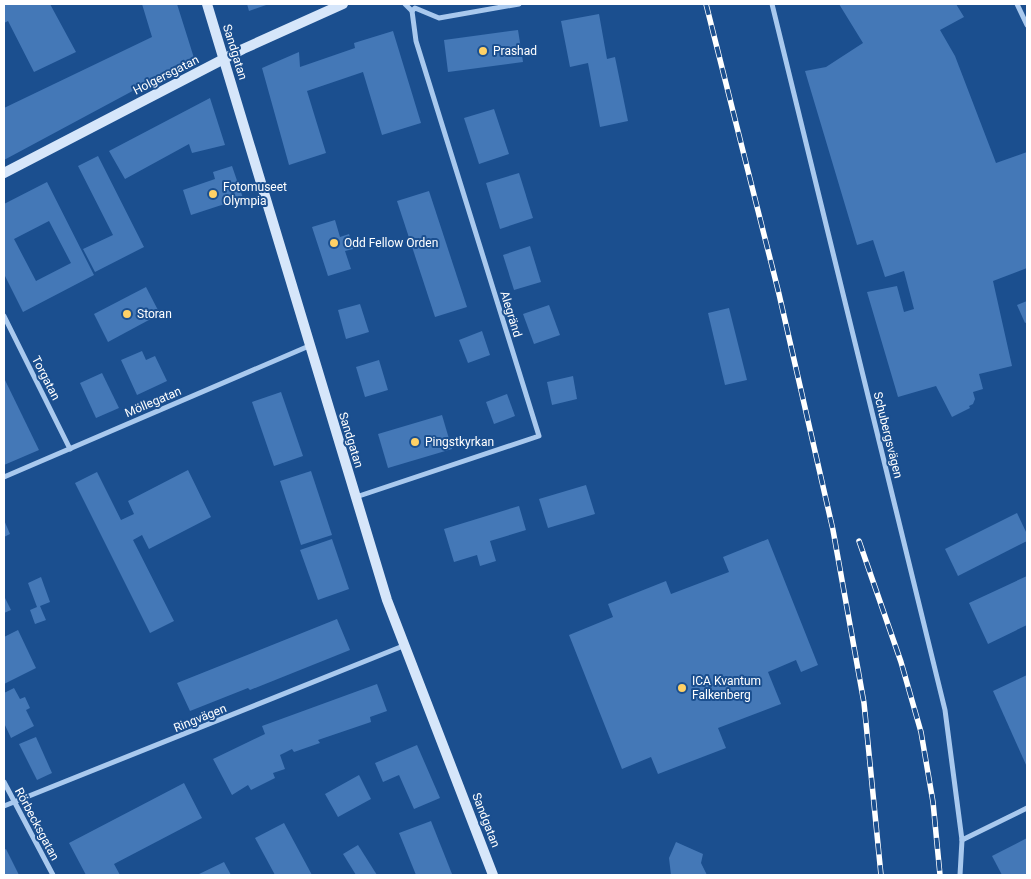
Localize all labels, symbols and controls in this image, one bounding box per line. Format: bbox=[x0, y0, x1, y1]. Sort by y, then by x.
street label: Sandgatan bbox=[220, 23, 250, 81]
place label: Prashad bbox=[493, 44, 537, 58]
marker: Prashad bbox=[477, 45, 489, 57]
street label: Holgersgatan bbox=[131, 52, 201, 98]
place label: Fotomuseet Olympia bbox=[223, 180, 287, 208]
marker: Fotomuseet Olympia bbox=[207, 188, 219, 200]
place label: Odd Fellow Orden bbox=[344, 236, 438, 250]
marker: Odd Fellow Orden bbox=[328, 237, 340, 249]
street label: Alegränd bbox=[497, 289, 525, 339]
place label: Storan bbox=[137, 307, 172, 321]
marker: Storan bbox=[121, 308, 133, 320]
street label: Torgatan bbox=[29, 354, 63, 402]
street label: Möllegatan bbox=[123, 384, 183, 420]
street label: Schubergsvägen bbox=[870, 390, 906, 480]
street label: Sandgatan bbox=[336, 411, 366, 469]
place label: Pingstkyrkan bbox=[425, 435, 494, 449]
marker: Pingstkyrkan bbox=[409, 436, 421, 448]
place label: ICA Kvantum Falkenberg bbox=[692, 674, 761, 702]
marker: ICA Kvantum Falkenberg bbox=[676, 682, 688, 694]
street label: Ringvägen bbox=[172, 701, 228, 735]
street label: Rörbecksgatan bbox=[12, 785, 62, 863]
street label: Sandgatan bbox=[469, 791, 503, 849]

